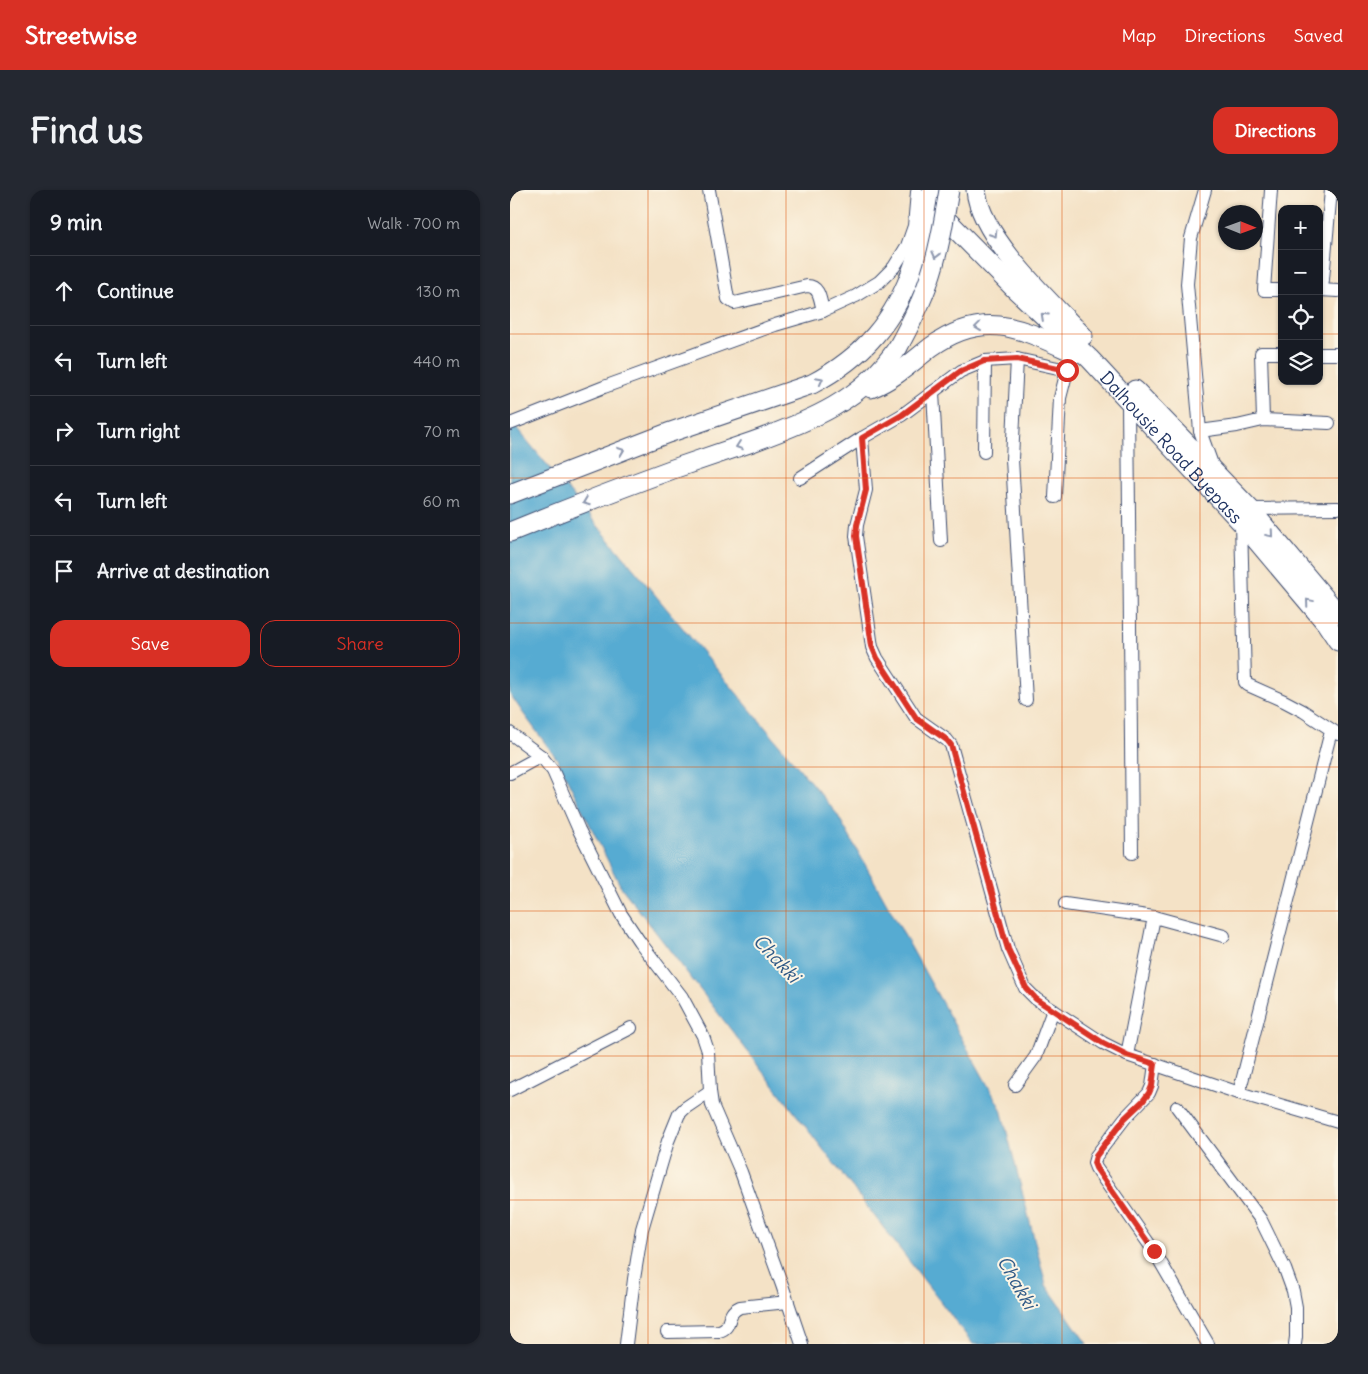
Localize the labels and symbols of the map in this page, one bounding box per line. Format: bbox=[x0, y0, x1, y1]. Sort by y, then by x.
north arrow bbox=[1218, 205, 1263, 250]
one-way arrow bbox=[988, 229, 997, 238]
one-way arrow bbox=[931, 250, 942, 259]
one-way arrow bbox=[1040, 313, 1049, 322]
one-way arrow bbox=[974, 321, 982, 332]
route start bbox=[1056, 359, 1079, 382]
street label: Dalhousie Road Byepass bbox=[1095, 366, 1248, 528]
one-way arrow bbox=[815, 376, 824, 386]
one-way arrow bbox=[735, 440, 744, 450]
one-way arrow bbox=[616, 447, 624, 457]
one-way arrow bbox=[582, 496, 591, 506]
one-way arrow bbox=[1265, 528, 1274, 537]
one-way arrow bbox=[1306, 599, 1314, 608]
water label: Chakki bbox=[748, 929, 807, 989]
route end bbox=[1143, 1240, 1166, 1263]
water label: Chakki bbox=[992, 1251, 1043, 1315]

